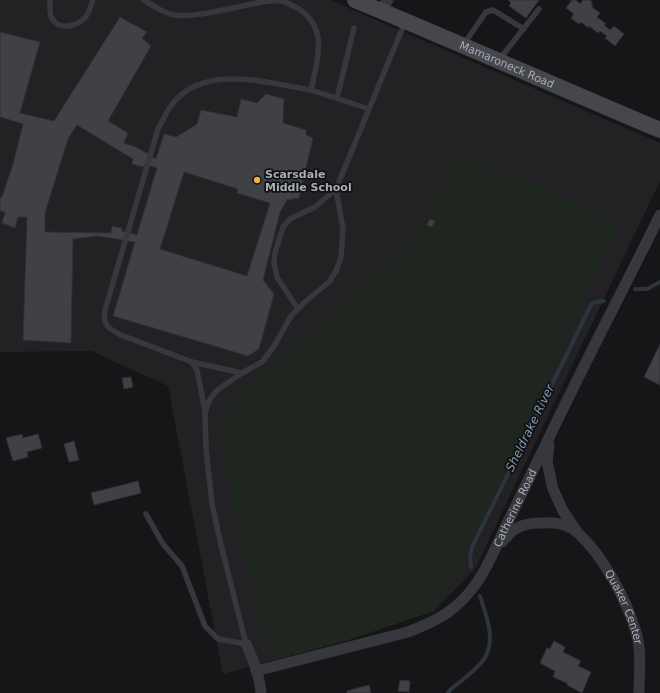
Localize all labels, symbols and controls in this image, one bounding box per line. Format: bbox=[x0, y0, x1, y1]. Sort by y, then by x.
street label: Mamaroneck Road bbox=[457, 38, 556, 91]
place label: Scarsdale Middle School bbox=[265, 168, 352, 194]
marker: Scarsdale Middle School bbox=[252, 175, 262, 185]
water label: Sheldrake River bbox=[503, 381, 558, 474]
street label: Catherine Road bbox=[491, 467, 539, 549]
street label: Quaker Center bbox=[602, 567, 645, 646]

